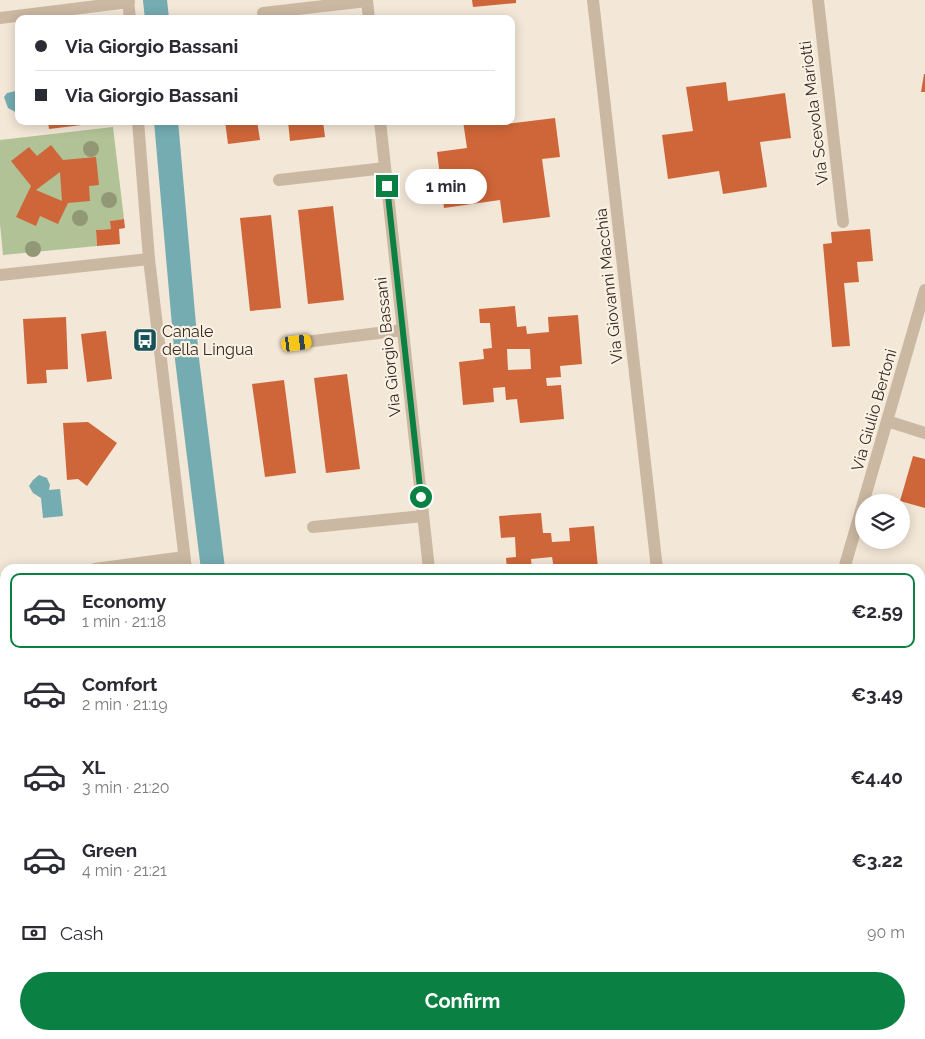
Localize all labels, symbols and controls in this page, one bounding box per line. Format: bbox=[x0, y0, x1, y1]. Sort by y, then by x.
text: Via Giorgio Bassani bbox=[65, 35, 238, 57]
street label: Via Scevola Mariotti bbox=[796, 40, 832, 186]
text: Via Giorgio Bassani bbox=[65, 84, 238, 106]
callout: 1 min bbox=[404, 168, 487, 204]
route end bbox=[376, 175, 398, 197]
text: 1 min bbox=[426, 177, 466, 196]
street label: Via Giovanni Macchia bbox=[591, 207, 627, 365]
street label: Via Giorgio Bassani bbox=[371, 276, 405, 418]
place label: Canale della Lingua bbox=[162, 322, 253, 359]
bus stop icon: Canale della Lingua bbox=[132, 327, 158, 353]
car bbox=[281, 334, 312, 352]
street label: Via Giulio Bertoni bbox=[847, 347, 901, 473]
route start bbox=[410, 486, 432, 508]
map controls bbox=[855, 494, 910, 549]
button: layers bbox=[855, 494, 910, 549]
icon: car bbox=[22, 588, 67, 633]
text: Economy bbox=[82, 590, 166, 612]
text: €2.59 bbox=[851, 600, 903, 622]
text: 1 min · 21:18 bbox=[82, 612, 166, 631]
icon: car bbox=[22, 671, 67, 716]
text: Comfort bbox=[82, 673, 157, 695]
text: €3.49 bbox=[851, 683, 903, 705]
text: 2 min · 21:19 bbox=[82, 695, 168, 714]
icon: car bbox=[22, 754, 67, 799]
text: XL bbox=[82, 756, 105, 778]
text: €4.40 bbox=[850, 766, 903, 788]
text: 3 min · 21:20 bbox=[82, 778, 170, 797]
icon: car bbox=[22, 837, 67, 882]
text: Green bbox=[82, 839, 137, 861]
text: €3.22 bbox=[852, 849, 903, 871]
text: 4 min · 21:21 bbox=[82, 861, 167, 880]
icon: cash bbox=[20, 919, 48, 947]
text: Cash bbox=[60, 922, 104, 944]
text: 90 m bbox=[867, 923, 905, 942]
button: Confirm bbox=[20, 972, 905, 1030]

